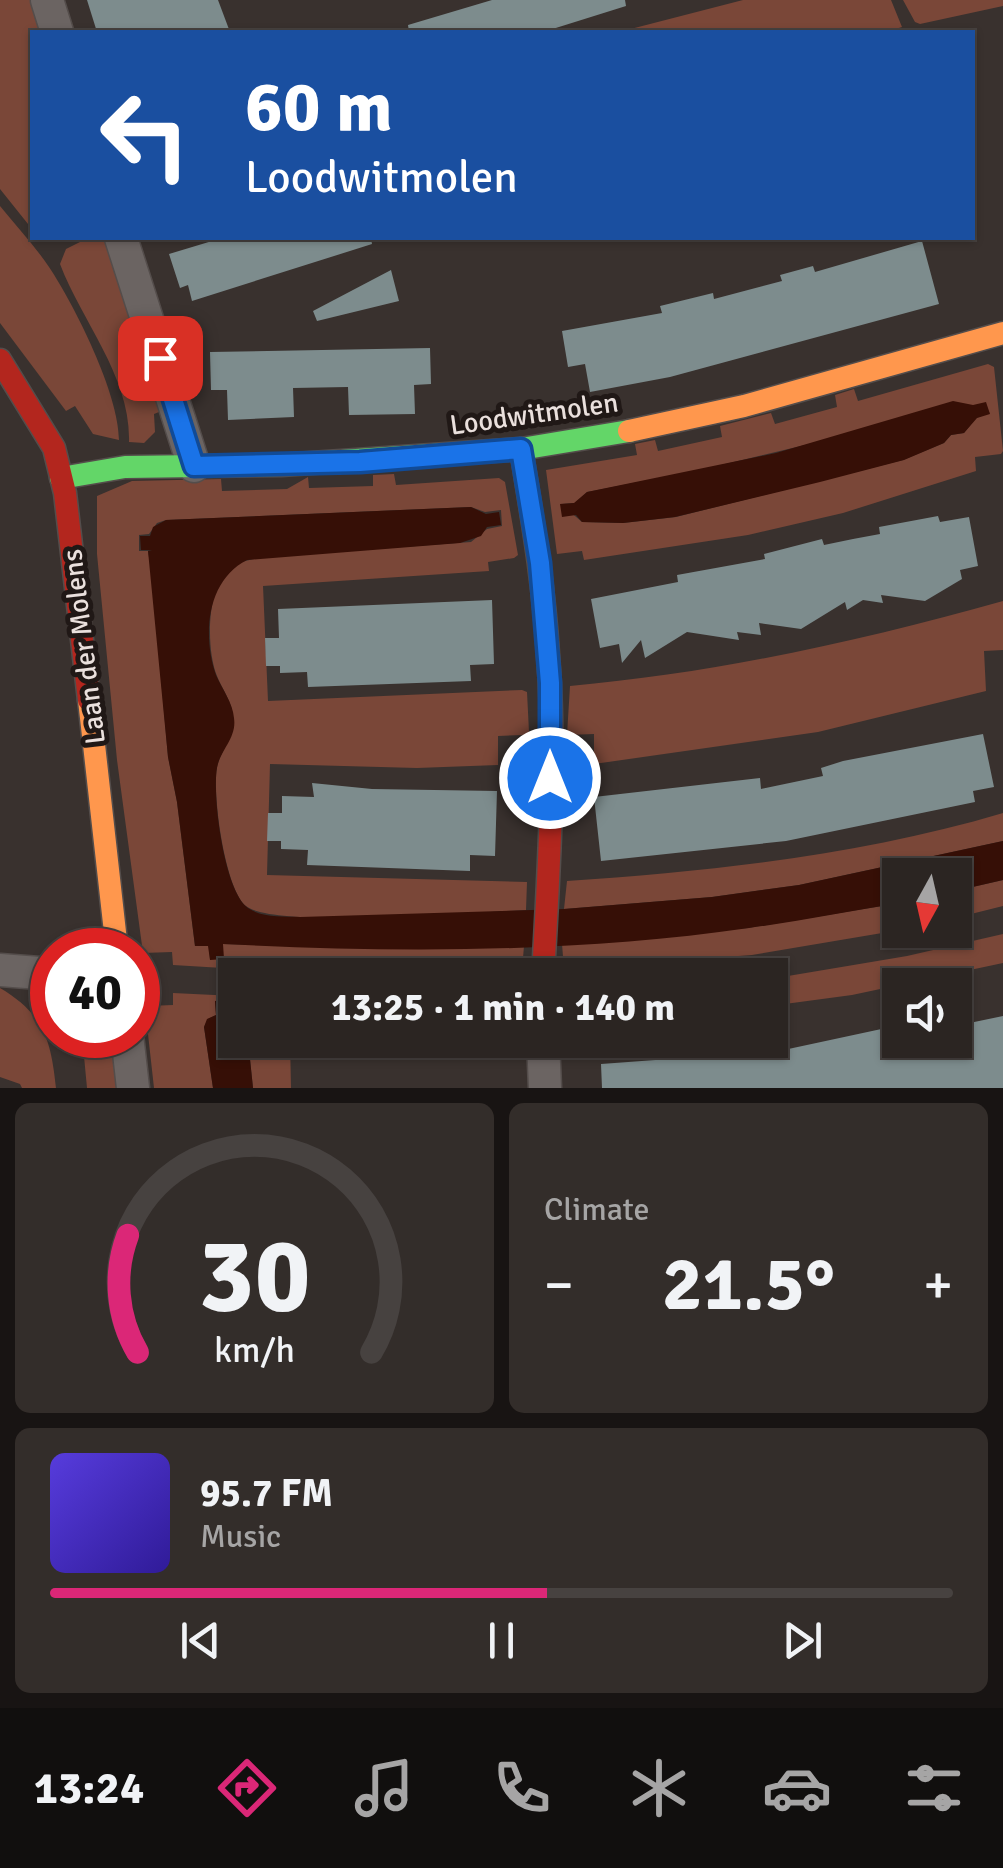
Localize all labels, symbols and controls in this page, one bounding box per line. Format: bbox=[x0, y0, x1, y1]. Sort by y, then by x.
text: 60 m bbox=[245, 64, 393, 150]
icon: left bbox=[80, 70, 210, 200]
text: Loodwitmolen bbox=[245, 150, 518, 205]
pin bbox=[118, 316, 203, 401]
icon: arrive bbox=[133, 331, 188, 386]
street label: Loodwitmolen bbox=[448, 385, 621, 443]
street label: Laan der Molens bbox=[55, 547, 113, 746]
position arrow bbox=[498, 726, 602, 830]
north arrow bbox=[882, 858, 972, 948]
map controls bbox=[882, 858, 972, 1058]
speed limit sign: 40 bbox=[30, 928, 160, 1058]
button: sound bbox=[882, 968, 972, 1058]
text: 13:25 · 1 min · 140 m bbox=[331, 984, 675, 1031]
text: Climate bbox=[544, 1190, 650, 1229]
text: 30 bbox=[198, 1212, 311, 1340]
text: 21.5° bbox=[662, 1238, 835, 1331]
text: − bbox=[544, 1251, 574, 1319]
text: + bbox=[923, 1251, 953, 1319]
text: km/h bbox=[214, 1328, 295, 1372]
text: 95.7 FM bbox=[200, 1470, 333, 1517]
text: Music bbox=[200, 1517, 281, 1556]
icon: previous bbox=[173, 1613, 228, 1668]
icon: pause bbox=[474, 1613, 529, 1668]
icon: next bbox=[775, 1613, 830, 1668]
icon: directions bbox=[212, 1753, 282, 1823]
icon: music bbox=[349, 1753, 419, 1823]
icon: phone bbox=[487, 1753, 557, 1823]
icon: climate bbox=[624, 1753, 694, 1823]
icon: car bbox=[762, 1753, 832, 1823]
icon: filters bbox=[899, 1753, 969, 1823]
text: 13:24 bbox=[34, 1761, 144, 1816]

